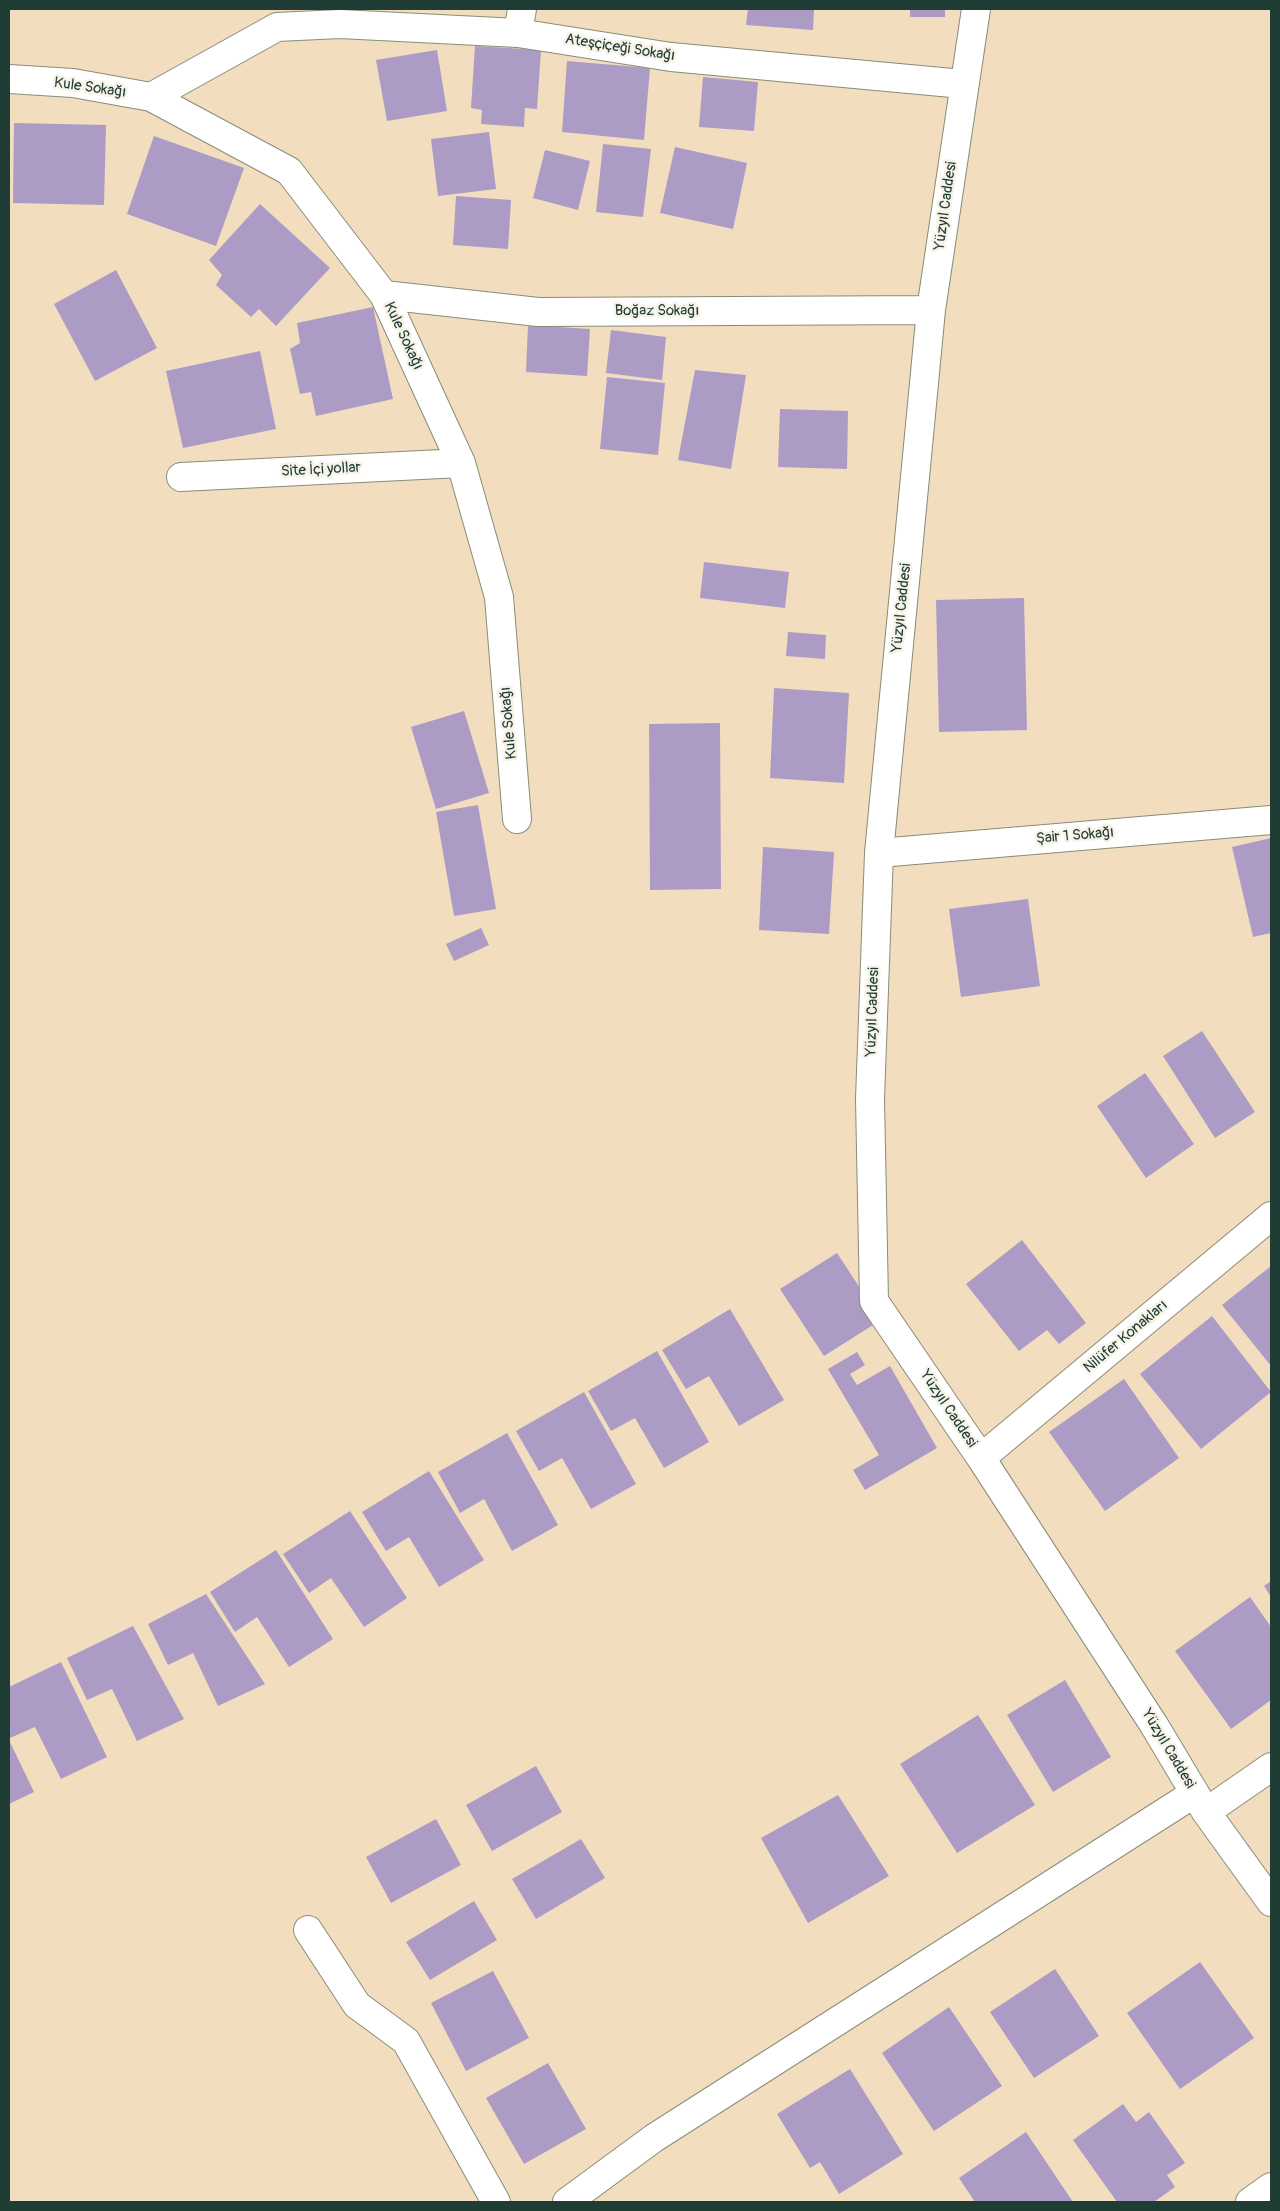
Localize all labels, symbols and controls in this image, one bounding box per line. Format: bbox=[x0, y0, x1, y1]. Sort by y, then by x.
street label: Ateşçiçeği Sokağı bbox=[564, 30, 676, 66]
street label: Kule Sokağı bbox=[53, 74, 127, 102]
street label: Yüzyıl Caddesi bbox=[931, 160, 961, 252]
street label: Kule Sokağı bbox=[379, 299, 427, 373]
street label: Boğaz Sokağı bbox=[615, 302, 699, 320]
street label: Site İçi yollar bbox=[281, 459, 361, 481]
street label: Yüzyıl Caddesi bbox=[888, 563, 916, 653]
street label: Kule Sokağı bbox=[497, 686, 521, 760]
street label: Şair 1 Sokağı bbox=[1035, 824, 1115, 848]
street label: Yüzyıl Caddesi bbox=[862, 967, 884, 1057]
street label: Nilüfer Konakları bbox=[1080, 1297, 1172, 1377]
street label: Yüzyıl Caddesi bbox=[916, 1367, 980, 1451]
street label: Yüzyıl Caddesi bbox=[1137, 1706, 1199, 1792]

